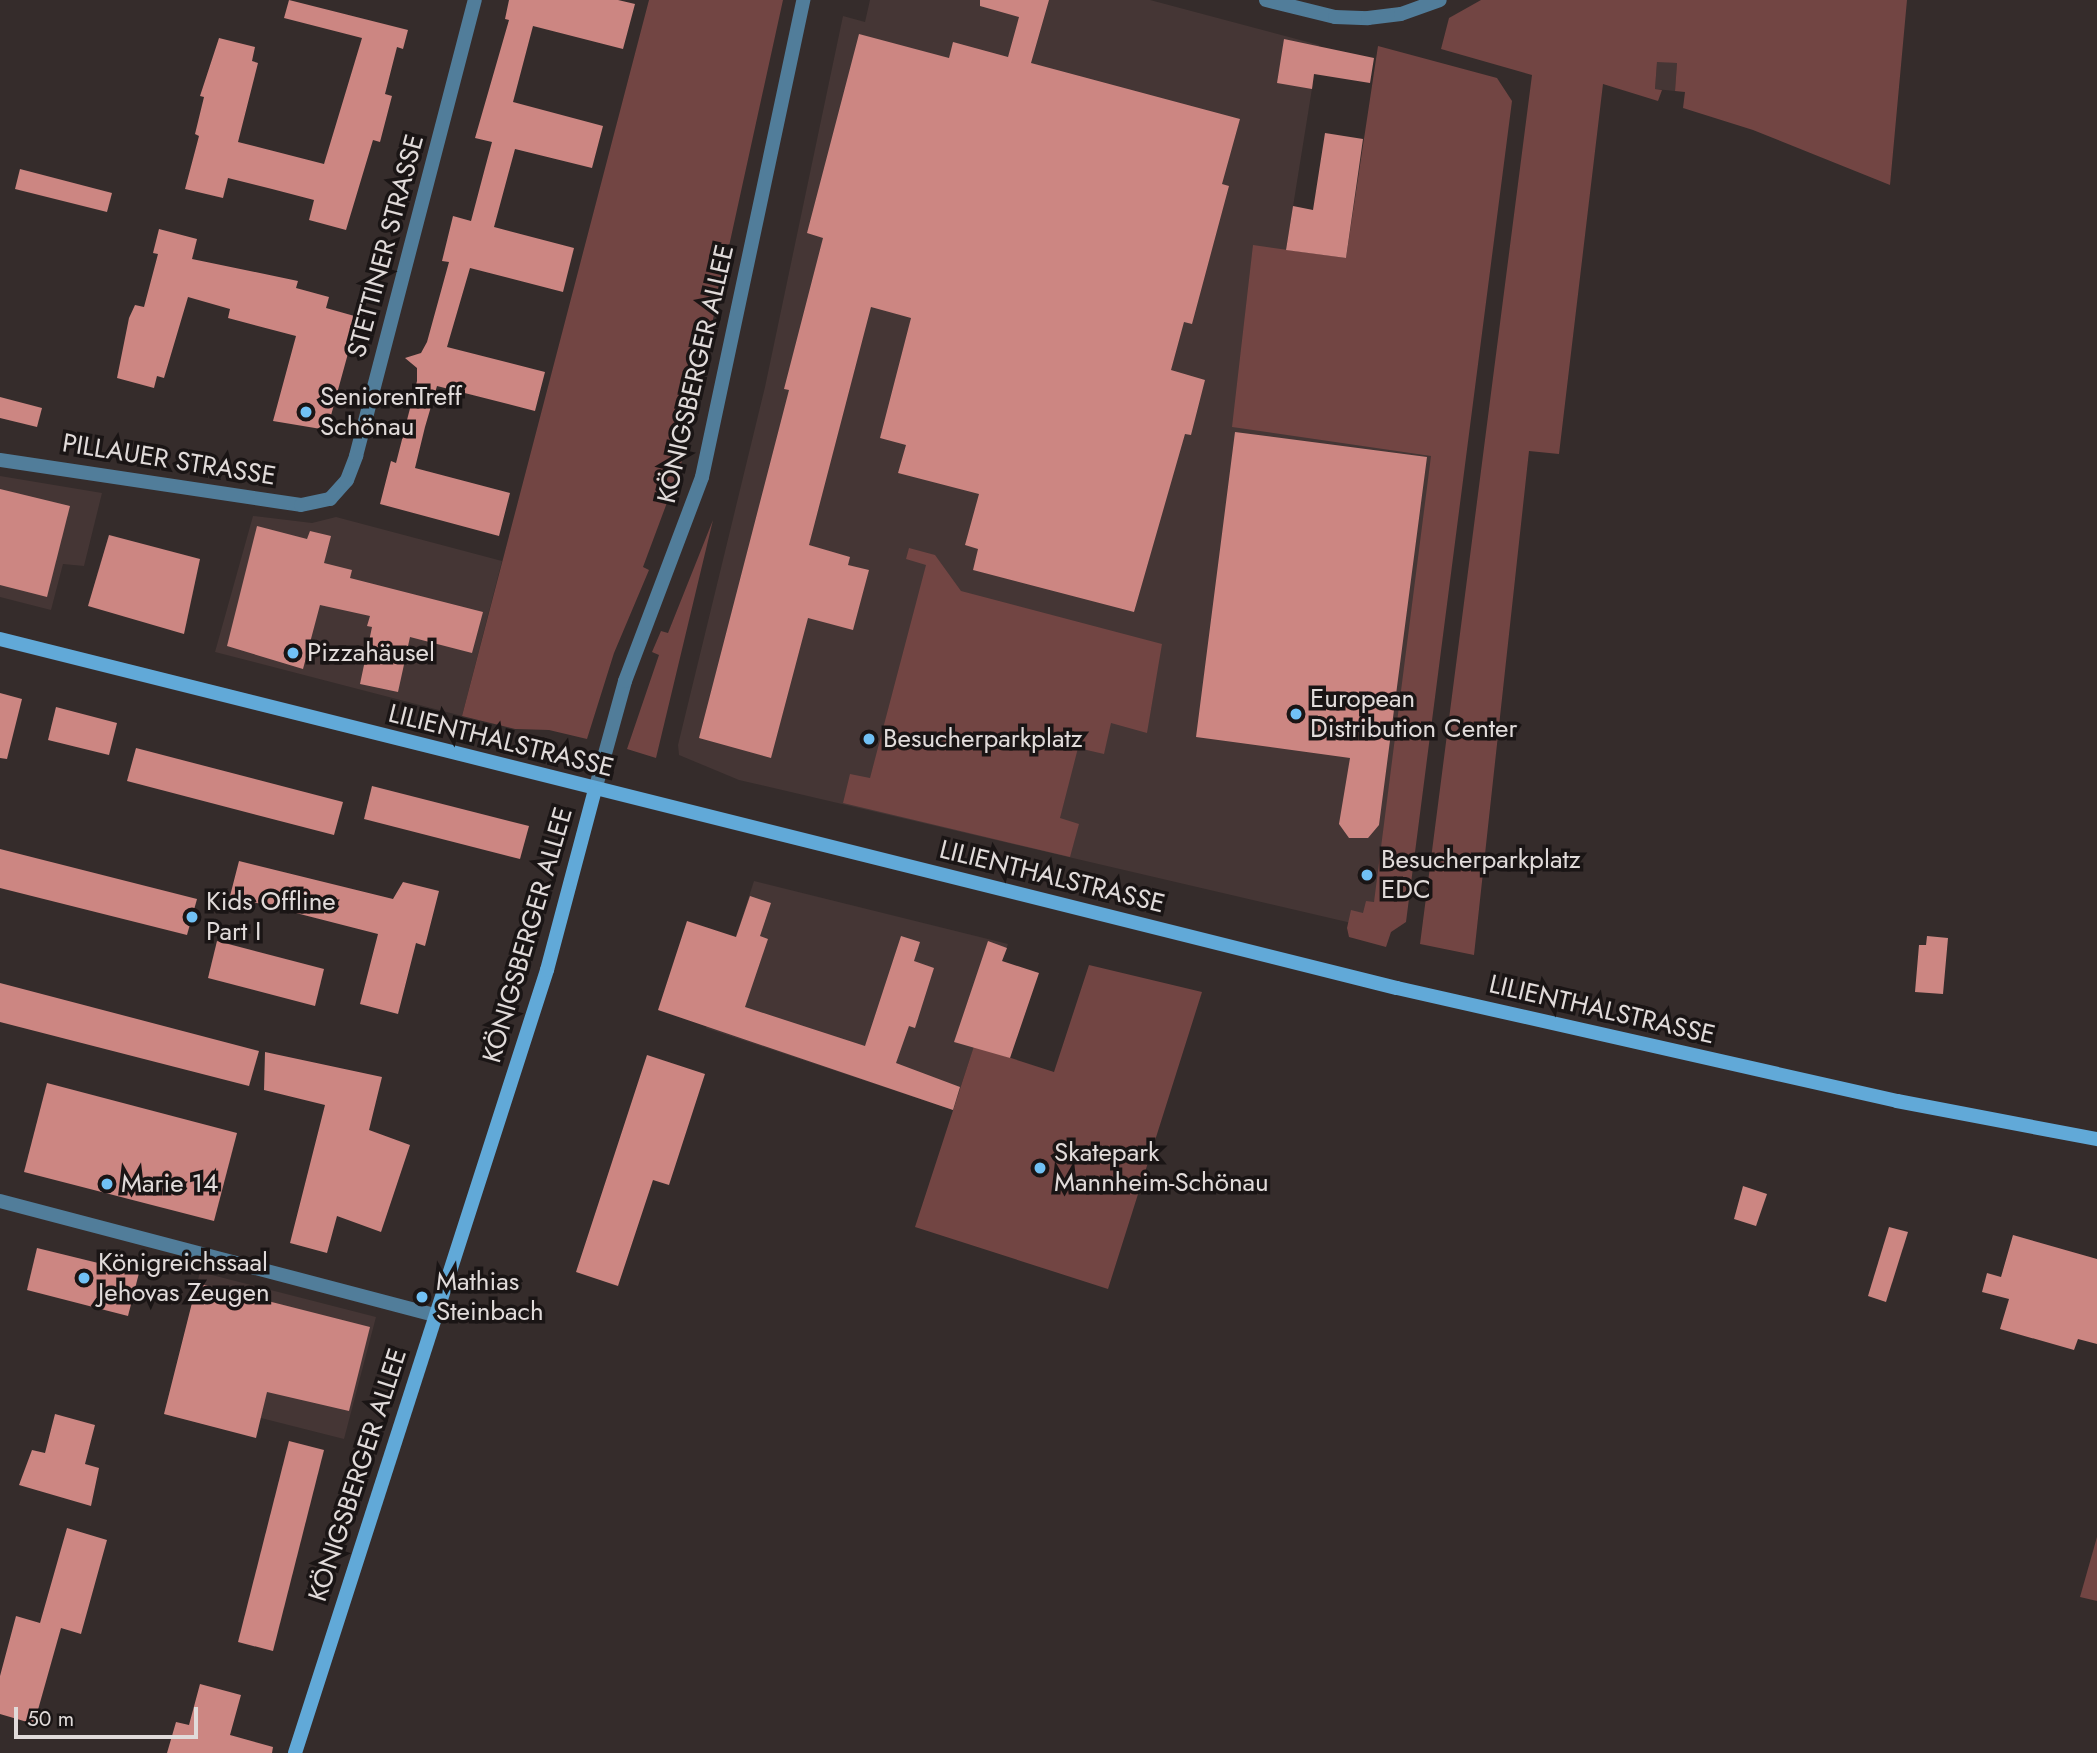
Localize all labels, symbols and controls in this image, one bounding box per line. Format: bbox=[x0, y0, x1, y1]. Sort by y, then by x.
street label: STETTINER STRASSE bbox=[341, 131, 431, 361]
street label: KÖNIGSBERGER ALLEE bbox=[651, 242, 741, 506]
place label: SeniorenTreff Schönau bbox=[320, 381, 462, 442]
marker: SeniorenTreff Schönau bbox=[298, 404, 314, 420]
street label: PILLAUER STRASSE bbox=[60, 428, 278, 492]
place label: Pizzahäusel bbox=[307, 637, 435, 669]
marker: Pizzahäusel bbox=[285, 645, 301, 661]
place label: European Distribution Center bbox=[1310, 683, 1517, 744]
street label: LILIENTHALSTRASSE bbox=[385, 698, 617, 784]
marker: European Distribution Center bbox=[1288, 706, 1304, 722]
place label: Besucherparkplatz bbox=[883, 723, 1083, 755]
marker: Besucherparkplatz bbox=[861, 731, 877, 747]
street label: KÖNIGSBERGER ALLEE bbox=[477, 804, 579, 1066]
street label: LILIENTHALSTRASSE bbox=[936, 834, 1168, 920]
place label: Besucherparkplatz EDC bbox=[1381, 844, 1581, 906]
marker: Besucherparkplatz EDC bbox=[1359, 867, 1375, 883]
place label: Kids Offline Part I bbox=[206, 886, 336, 948]
marker: Kids Offline Part I bbox=[184, 909, 200, 925]
street label: LILIENTHALSTRASSE bbox=[1486, 969, 1718, 1051]
place label: Skatepark Mannheim-Schönau bbox=[1054, 1137, 1269, 1198]
marker: Skatepark Mannheim-Schönau bbox=[1032, 1160, 1048, 1176]
place label: Marie 14 bbox=[121, 1168, 218, 1200]
marker: Marie 14 bbox=[99, 1176, 115, 1192]
place label: Königreichssaal Jehovas Zeugen bbox=[98, 1247, 270, 1308]
place label: Mathias Steinbach bbox=[436, 1266, 544, 1328]
marker: Königreichssaal Jehovas Zeugen bbox=[76, 1270, 92, 1286]
marker: Mathias Steinbach bbox=[414, 1289, 430, 1305]
street label: KÖNIGSBERGER ALLEE bbox=[302, 1345, 414, 1605]
scale bar bbox=[18, 1694, 201, 1738]
text: 50 m bbox=[27, 1704, 74, 1734]

